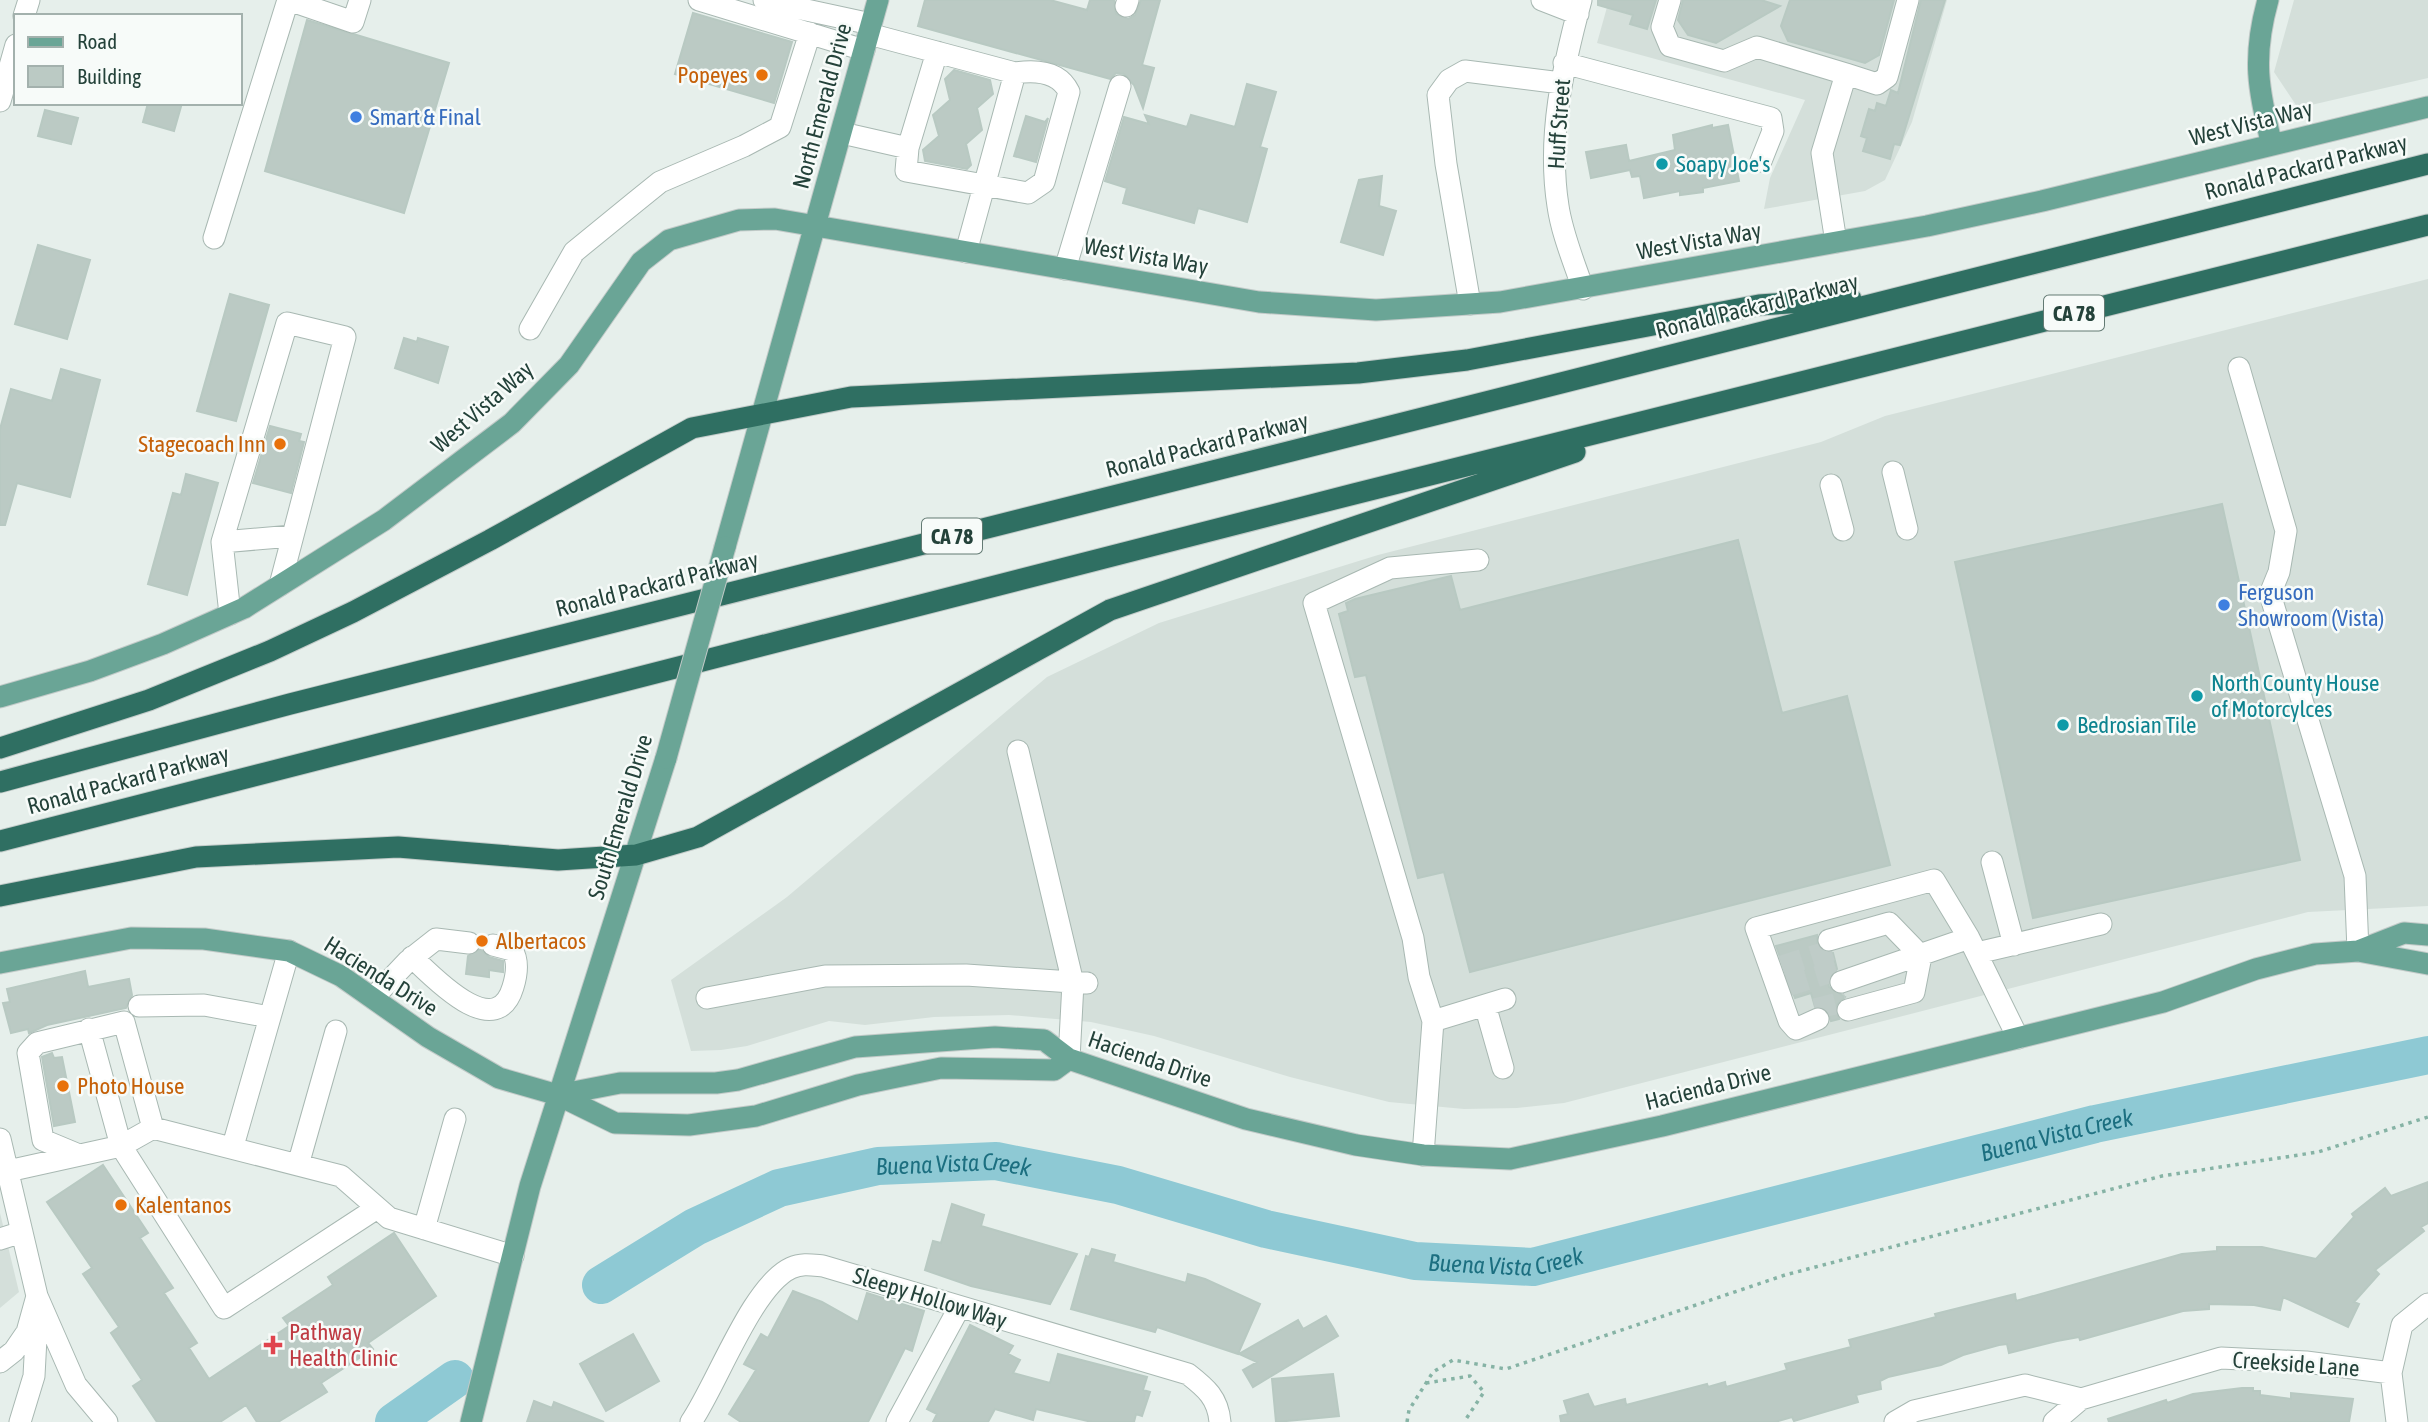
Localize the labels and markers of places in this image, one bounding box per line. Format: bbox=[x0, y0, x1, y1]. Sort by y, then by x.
place label: Popeyes bbox=[677, 62, 748, 88]
marker: Popeyes bbox=[754, 67, 770, 83]
place label: Smart & Final bbox=[370, 104, 481, 130]
marker: Smart & Final bbox=[348, 109, 364, 125]
place label: Soapy Joe's bbox=[1676, 151, 1770, 177]
marker: Soapy Joe's bbox=[1654, 156, 1670, 172]
place label: Stagecoach Inn bbox=[138, 431, 266, 457]
marker: Stagecoach Inn bbox=[272, 436, 288, 452]
place label: Ferguson Showroom (Vista) bbox=[2238, 579, 2384, 631]
marker: Ferguson Showroom (Vista) bbox=[2216, 597, 2232, 613]
place label: North County House of Motorcylces bbox=[2211, 670, 2379, 722]
marker: North County House of Motorcylces bbox=[2189, 688, 2205, 704]
place label: Bedrosian Tile bbox=[2077, 712, 2196, 738]
marker: Bedrosian Tile bbox=[2055, 717, 2071, 733]
place label: Albertacos bbox=[496, 928, 586, 954]
marker: Albertacos bbox=[474, 933, 490, 949]
place label: Photo House bbox=[77, 1073, 184, 1099]
marker: Photo House bbox=[55, 1078, 71, 1094]
place label: Kalentanos bbox=[135, 1192, 231, 1218]
marker: Kalentanos bbox=[113, 1197, 129, 1213]
place label: Pathway Health Clinic bbox=[289, 1319, 398, 1371]
marker: Pathway Health Clinic bbox=[263, 1335, 283, 1355]

